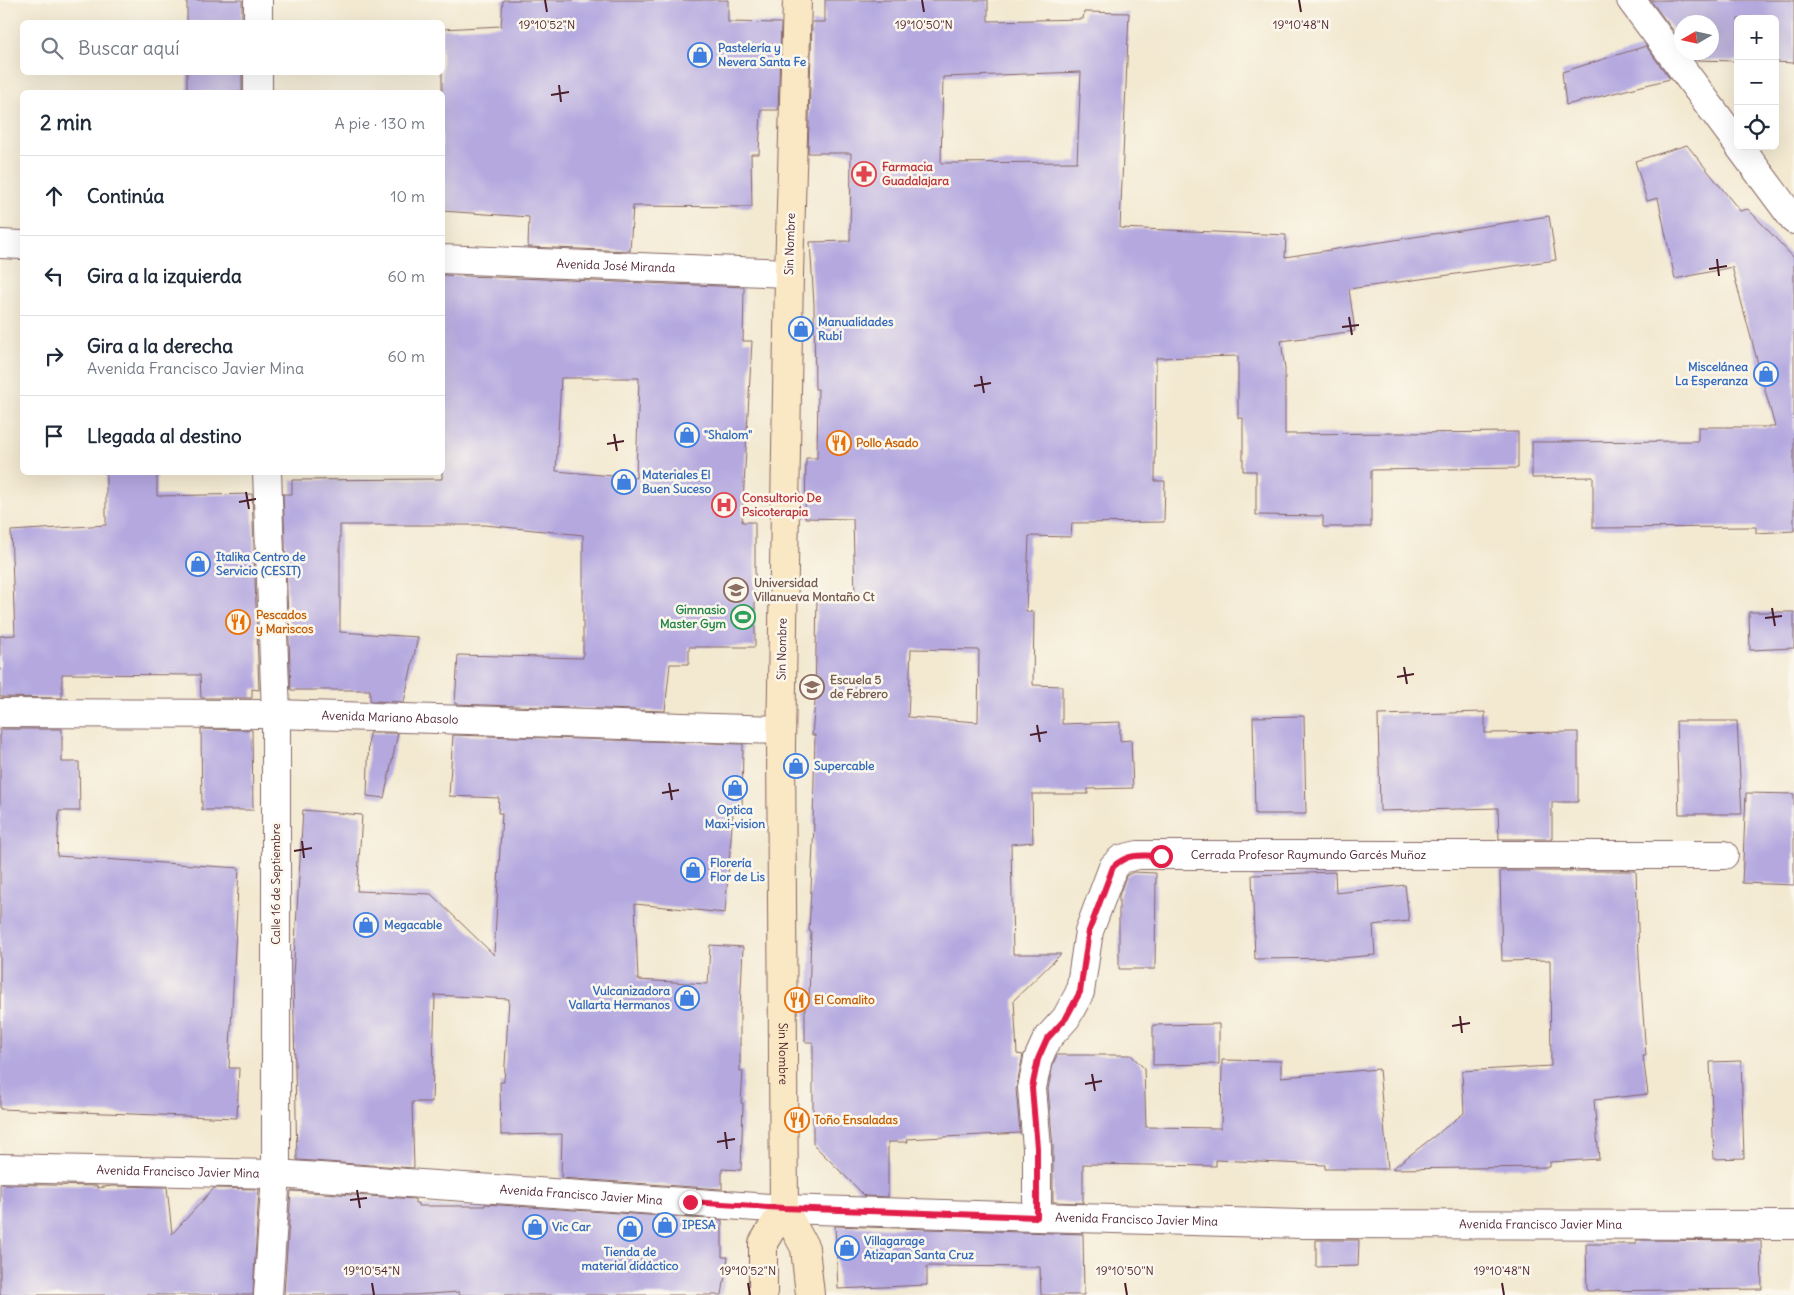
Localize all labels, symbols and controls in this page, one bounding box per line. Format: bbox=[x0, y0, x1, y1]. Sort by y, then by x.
north arrow bbox=[1674, 15, 1719, 60]
map controls bbox=[1734, 15, 1779, 150]
button: + bbox=[1734, 15, 1779, 60]
text: 19°10'52"N bbox=[519, 17, 575, 32]
text: 19°10'50"N bbox=[895, 17, 953, 32]
text: 19°10'48"N bbox=[1273, 17, 1329, 32]
search box bbox=[20, 20, 445, 75]
icon: search bbox=[38, 34, 66, 62]
text: Buscar aquí bbox=[78, 36, 179, 60]
place label: Pastelería y Nevera Santa Fe bbox=[718, 40, 807, 69]
shop icon: Pastelería y Nevera Santa Fe bbox=[687, 42, 713, 68]
button: − bbox=[1734, 60, 1779, 105]
button: locate bbox=[1734, 105, 1779, 150]
text: 2 min bbox=[40, 109, 92, 136]
text: A pie · 130 m bbox=[335, 113, 425, 133]
place label: Farmacia Guadalajara bbox=[882, 159, 949, 188]
pharmacy icon: Farmacia Guadalajara bbox=[851, 161, 877, 187]
icon: ahead bbox=[40, 182, 68, 210]
text: Continúa bbox=[87, 184, 164, 208]
text: 10 m bbox=[390, 186, 425, 206]
street label: Sin Nombre bbox=[781, 213, 798, 275]
street label: Avenida José Miranda bbox=[556, 256, 676, 275]
icon: left bbox=[40, 262, 68, 290]
text: Gira a la izquierda bbox=[87, 264, 242, 288]
text: 60 m bbox=[387, 266, 425, 286]
place label: Manualidades Rubí bbox=[818, 314, 894, 343]
shop icon: Manualidades Rubí bbox=[788, 316, 814, 342]
text: Gira a la derecha bbox=[87, 334, 233, 358]
icon: right bbox=[40, 342, 68, 370]
text: 60 m bbox=[387, 346, 425, 366]
text: Avenida Francisco Javier Mina bbox=[87, 358, 304, 378]
place label: Miscelánea La Esperanza bbox=[1675, 359, 1748, 389]
shop icon: Miscelánea La Esperanza bbox=[1753, 361, 1779, 387]
icon: arrive bbox=[40, 422, 68, 450]
shop icon: "Shalom" bbox=[674, 422, 700, 448]
text: Llegada al destino bbox=[87, 424, 242, 448]
place label: "Shalom" bbox=[704, 427, 752, 442]
restaurant icon: Pollo Asado bbox=[826, 430, 852, 456]
place label: Pollo Asado bbox=[856, 435, 919, 450]
place label: Materiales El Buen Suceso bbox=[642, 467, 712, 496]
shop icon: Materiales El Buen Suceso bbox=[611, 469, 637, 495]
place label: Consultorio De Psicoterapia bbox=[742, 490, 822, 520]
hospital icon: Consultorio De Psicoterapia bbox=[711, 492, 737, 518]
place label: Italika Centro de Servicio (CESIT) bbox=[216, 549, 306, 579]
shop icon: Italika Centro de Servicio (CESIT) bbox=[185, 551, 211, 577]
place label: Universidad Villanueva Montaño Ct bbox=[754, 575, 875, 604]
school or university icon: Universidad Villanueva Montaño Ct bbox=[723, 577, 749, 603]
place label: Gimnasio Master Gym bbox=[660, 602, 726, 632]
sports icon: Gimnasio Master Gym bbox=[730, 604, 756, 630]
place label: Pescados y Mariscos bbox=[256, 607, 314, 637]
restaurant icon: Pescados y Mariscos bbox=[225, 609, 251, 635]
street label: Sin Nombre bbox=[773, 618, 790, 680]
place label: Escuela 5 de Febrero bbox=[830, 672, 888, 701]
school or university icon: Escuela 5 de Febrero bbox=[799, 674, 825, 700]
street label: Avenida Mariano Abasolo bbox=[321, 707, 459, 727]
shop icon: Supercable bbox=[783, 753, 809, 779]
place label: Supercable bbox=[814, 758, 875, 774]
shop icon: Optica Maxi-vision bbox=[722, 775, 748, 801]
place label: Optica Maxi-vision bbox=[705, 802, 765, 831]
street label: Calle 16 de Septiembre bbox=[268, 823, 283, 945]
route start bbox=[1150, 845, 1173, 868]
street label: Cerrada Profesor Raymundo Garcés Muñoz bbox=[1191, 847, 1427, 862]
place label: Florería Flor de Lis bbox=[710, 855, 766, 884]
shop icon: Florería Flor de Lis bbox=[680, 857, 706, 883]
shop icon: Megacable bbox=[353, 912, 379, 938]
place label: Megacable bbox=[384, 917, 443, 933]
place label: Vulcanizadora Vallarta Hermanos bbox=[569, 983, 671, 1012]
shop icon: Vulcanizadora Vallarta Hermanos bbox=[674, 985, 700, 1011]
restaurant icon: El Comalito bbox=[784, 987, 810, 1013]
place label: El Comalito bbox=[814, 992, 875, 1007]
street label: Sin Nombre bbox=[776, 1023, 791, 1085]
restaurant icon: Toño Ensaladas bbox=[784, 1107, 810, 1133]
place label: Toño Ensaladas bbox=[814, 1112, 898, 1127]
street label: Avenida Francisco Javier Mina bbox=[96, 1162, 260, 1181]
street label: Avenida Francisco Javier Mina bbox=[499, 1181, 663, 1208]
route end bbox=[679, 1191, 702, 1214]
street label: Avenida Francisco Javier Mina bbox=[1055, 1209, 1218, 1229]
shop icon: IPESA bbox=[652, 1212, 678, 1238]
shop icon: Vic Car bbox=[522, 1214, 548, 1240]
shop icon: Tienda de material didáctico bbox=[617, 1216, 643, 1242]
street label: Avenida Francisco Javier Mina bbox=[1459, 1216, 1622, 1232]
place label: IPESA bbox=[682, 1217, 716, 1232]
place label: Vic Car bbox=[552, 1219, 591, 1234]
place label: Villagarage Atizapan Santa Cruz bbox=[864, 1233, 974, 1263]
shop icon: Villagarage Atizapan Santa Cruz bbox=[834, 1235, 860, 1261]
place label: Tienda de material didáctico bbox=[582, 1244, 679, 1273]
text: 19°10'54"N bbox=[344, 1263, 400, 1278]
text: 19°10'52"N bbox=[720, 1263, 776, 1278]
text: 19°10'50"N bbox=[1096, 1263, 1154, 1278]
text: 19°10'48"N bbox=[1474, 1263, 1530, 1278]

